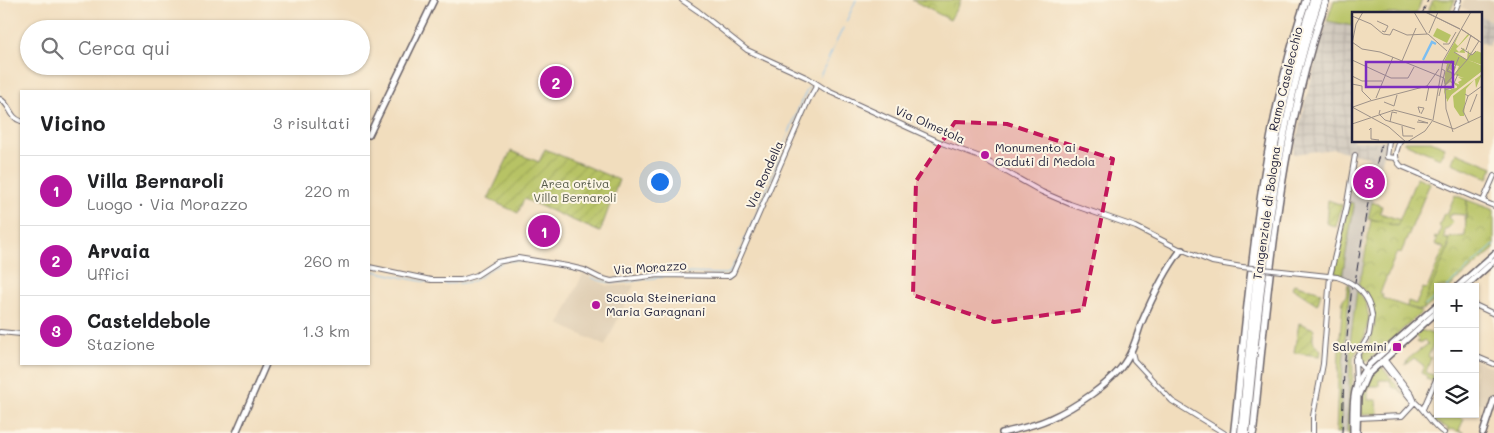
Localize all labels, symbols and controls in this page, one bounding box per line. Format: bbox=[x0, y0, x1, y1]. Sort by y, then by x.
inset map bbox=[1352, 12, 1482, 142]
search box bbox=[20, 20, 370, 75]
street label: Ramo Casalecchio bbox=[1264, 25, 1306, 133]
icon: search bbox=[38, 34, 66, 62]
text: Cerca qui bbox=[78, 35, 170, 60]
pin: 2 bbox=[540, 63, 572, 101]
street label: Via Olmetola bbox=[893, 102, 968, 147]
text: Vicino bbox=[40, 109, 105, 136]
text: 3 risultati bbox=[273, 112, 350, 133]
street label: Via Rondella bbox=[742, 138, 786, 211]
place label: Monumento ai Caduti di Medola bbox=[995, 139, 1095, 169]
street label: Tangenziale di Bologna bbox=[1249, 145, 1283, 281]
marker: Monumento ai Caduti di Medola bbox=[979, 149, 991, 161]
pin: 3 bbox=[1353, 163, 1385, 201]
text: Villa Bernaroli bbox=[87, 168, 224, 193]
your location bbox=[647, 169, 673, 195]
park label: Area ortiva Villa Bernaroli bbox=[533, 175, 617, 205]
text: 1 bbox=[52, 180, 60, 201]
text: 220 m bbox=[304, 180, 350, 201]
text: Luogo · Via Morazzo bbox=[87, 193, 247, 214]
pin: 1 bbox=[528, 212, 560, 250]
text: Arvaia bbox=[87, 238, 150, 263]
text: 2 bbox=[52, 250, 60, 271]
text: 260 m bbox=[304, 250, 350, 271]
street label: Via Morazzo bbox=[613, 256, 687, 278]
text: Uffici bbox=[87, 263, 129, 284]
map controls bbox=[1434, 283, 1479, 418]
button: + bbox=[1434, 283, 1479, 328]
place label: Scuola Steineriana Maria Garagnani bbox=[606, 289, 716, 319]
marker: Scuola Steineriana Maria Garagnani bbox=[590, 299, 602, 311]
text: Casteldebole bbox=[87, 308, 211, 333]
text: 3 bbox=[51, 320, 61, 341]
text: 1.3 km bbox=[302, 320, 350, 341]
button: − bbox=[1434, 328, 1479, 373]
text: Stazione bbox=[87, 333, 155, 354]
place label: Salvemini bbox=[1332, 338, 1387, 354]
marker: Salvemini bbox=[1391, 341, 1403, 353]
button: layers bbox=[1434, 373, 1479, 418]

